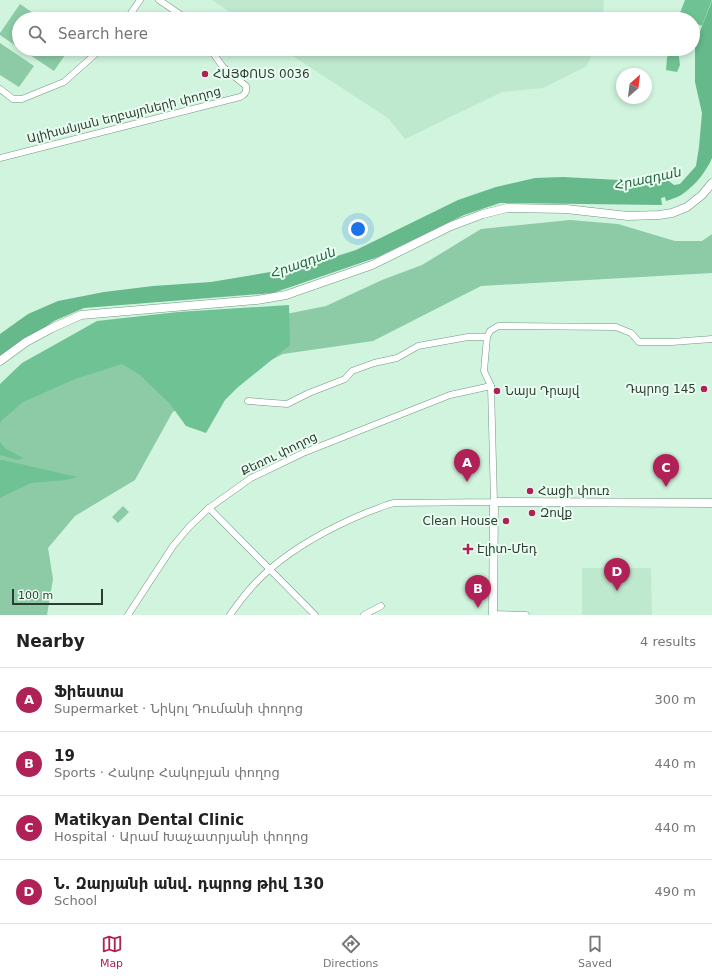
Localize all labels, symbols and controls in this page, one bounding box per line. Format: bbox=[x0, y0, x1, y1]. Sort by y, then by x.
search box bbox=[12, 12, 700, 56]
icon: search bbox=[26, 23, 48, 45]
text: Search here bbox=[58, 25, 148, 43]
place label: ՀԱՅՓՈՍՏ 0036 bbox=[213, 67, 310, 81]
north arrow bbox=[616, 68, 652, 104]
marker: ՀԱՅՓՈՍՏ 0036 bbox=[200, 69, 210, 79]
street label: Ալիխանյան եղբայրների փողոց bbox=[26, 84, 222, 146]
water label: Հրազդան bbox=[613, 164, 683, 193]
your location bbox=[348, 219, 368, 239]
water label: Հրազդան bbox=[269, 244, 338, 281]
place label: Դպրոց 145 bbox=[626, 382, 696, 396]
place label: Նայս Դրայվ bbox=[505, 384, 580, 398]
marker: Դպրոց 145 bbox=[699, 384, 709, 394]
marker: Նայս Դրայվ bbox=[492, 386, 502, 396]
street label: Քեռու փողոց bbox=[239, 429, 319, 479]
pin: A bbox=[454, 449, 480, 482]
pin: C bbox=[653, 454, 679, 487]
place label: Հացի փուռ bbox=[538, 484, 610, 498]
marker: Հացի փուռ bbox=[525, 486, 535, 496]
place label: Զովք bbox=[540, 506, 572, 520]
marker: Զովք bbox=[527, 508, 537, 518]
place label: Clean House bbox=[423, 514, 498, 528]
marker: Clean House bbox=[501, 516, 511, 526]
place label: Էլիտ-Մեդ bbox=[477, 542, 537, 556]
marker: Էլիտ-Մեդ bbox=[462, 543, 474, 555]
pin: D bbox=[604, 558, 630, 591]
pin: B bbox=[465, 575, 491, 608]
scale bar bbox=[12, 587, 103, 606]
text: 100 m bbox=[18, 589, 53, 602]
text: Nearby bbox=[16, 631, 85, 651]
text: 4 results bbox=[640, 634, 696, 649]
text: Ֆիեստա bbox=[54, 683, 124, 701]
text: A bbox=[24, 692, 34, 707]
text: 300 m bbox=[654, 692, 696, 707]
text: Supermarket · Նիկոլ Դումանի փողոց bbox=[54, 701, 303, 716]
text: 19 bbox=[54, 747, 75, 765]
text: B bbox=[24, 756, 34, 771]
text: 440 m bbox=[654, 756, 696, 771]
text: Sports · Հակոբ Հակոբյան փողոց bbox=[54, 765, 280, 780]
text: Matikyan Dental Clinic bbox=[54, 811, 244, 829]
text: C bbox=[24, 820, 34, 835]
text: 440 m bbox=[654, 820, 696, 835]
text: Hospital · Արամ Խաչատրյանի փողոց bbox=[54, 829, 309, 844]
text: Ն. Զարյանի անվ. դպրոց թիվ 130 bbox=[54, 875, 324, 893]
text: D bbox=[24, 884, 34, 899]
text: 490 m bbox=[654, 884, 696, 899]
text: School bbox=[54, 893, 97, 908]
tab: Map bbox=[100, 933, 123, 970]
tab: Directions bbox=[323, 933, 378, 970]
tab: Saved bbox=[578, 933, 612, 970]

